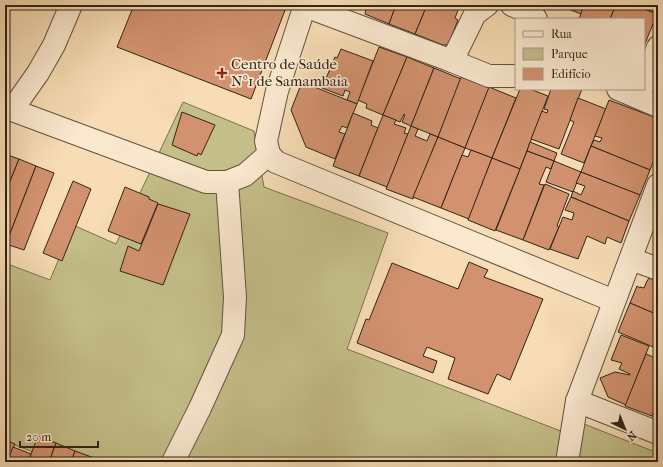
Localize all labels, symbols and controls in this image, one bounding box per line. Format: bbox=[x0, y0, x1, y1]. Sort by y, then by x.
legend bbox=[515, 18, 645, 90]
text: Rua bbox=[551, 27, 572, 41]
text: Parque bbox=[551, 47, 588, 61]
place label: Centro de Saúde Nº1 de Samambaia bbox=[231, 55, 349, 90]
marker: Centro de Saúde Nº1 de Samambaia bbox=[216, 67, 228, 79]
text: Edifício bbox=[551, 67, 591, 81]
north arrow bbox=[605, 409, 645, 449]
scale bar bbox=[20, 423, 98, 449]
text: N bbox=[624, 428, 639, 444]
text: 20 m bbox=[26, 430, 51, 444]

